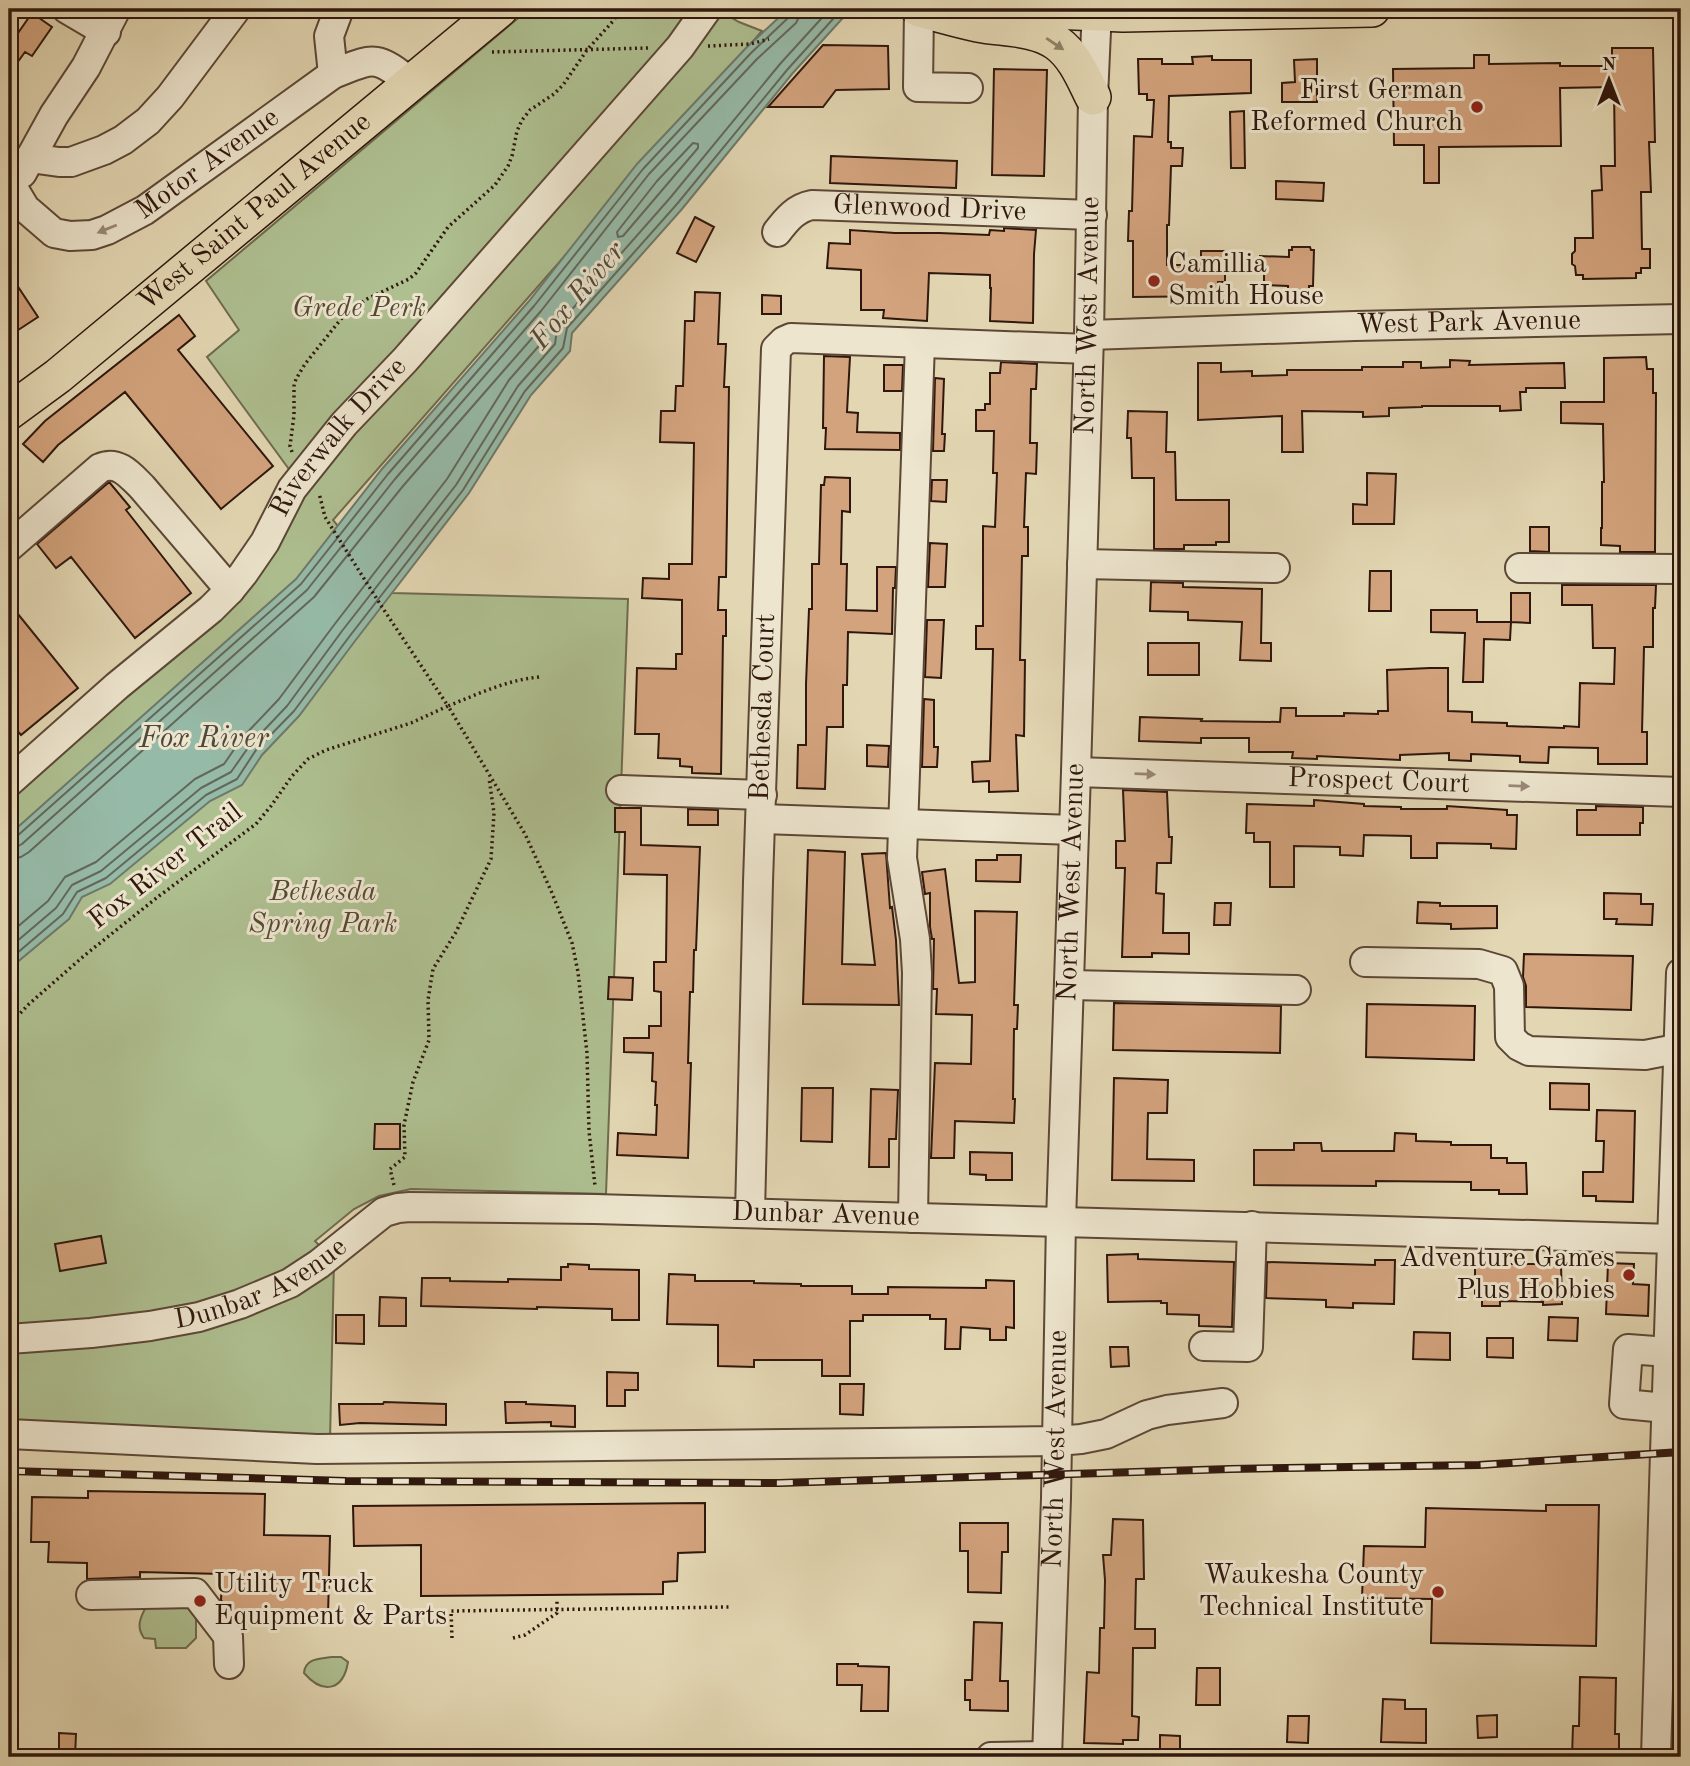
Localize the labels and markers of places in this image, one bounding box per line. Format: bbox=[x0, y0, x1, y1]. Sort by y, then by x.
place label: First German Reformed Church bbox=[1250, 77, 1463, 137]
marker: First German Reformed Church bbox=[1469, 99, 1485, 115]
place label: Camillia Smith House bbox=[1168, 251, 1324, 311]
marker: Camillia Smith House bbox=[1146, 273, 1162, 289]
place label: Adventure Games Plus Hobbies bbox=[1399, 1245, 1615, 1305]
marker: Adventure Games Plus Hobbies bbox=[1621, 1267, 1637, 1283]
place label: Waukesha County Technical Institute bbox=[1198, 1562, 1424, 1622]
place label: Utility Truck Equipment & Parts bbox=[214, 1571, 447, 1631]
marker: Waukesha County Technical Institute bbox=[1430, 1584, 1446, 1600]
marker: Utility Truck Equipment & Parts bbox=[192, 1593, 208, 1609]

